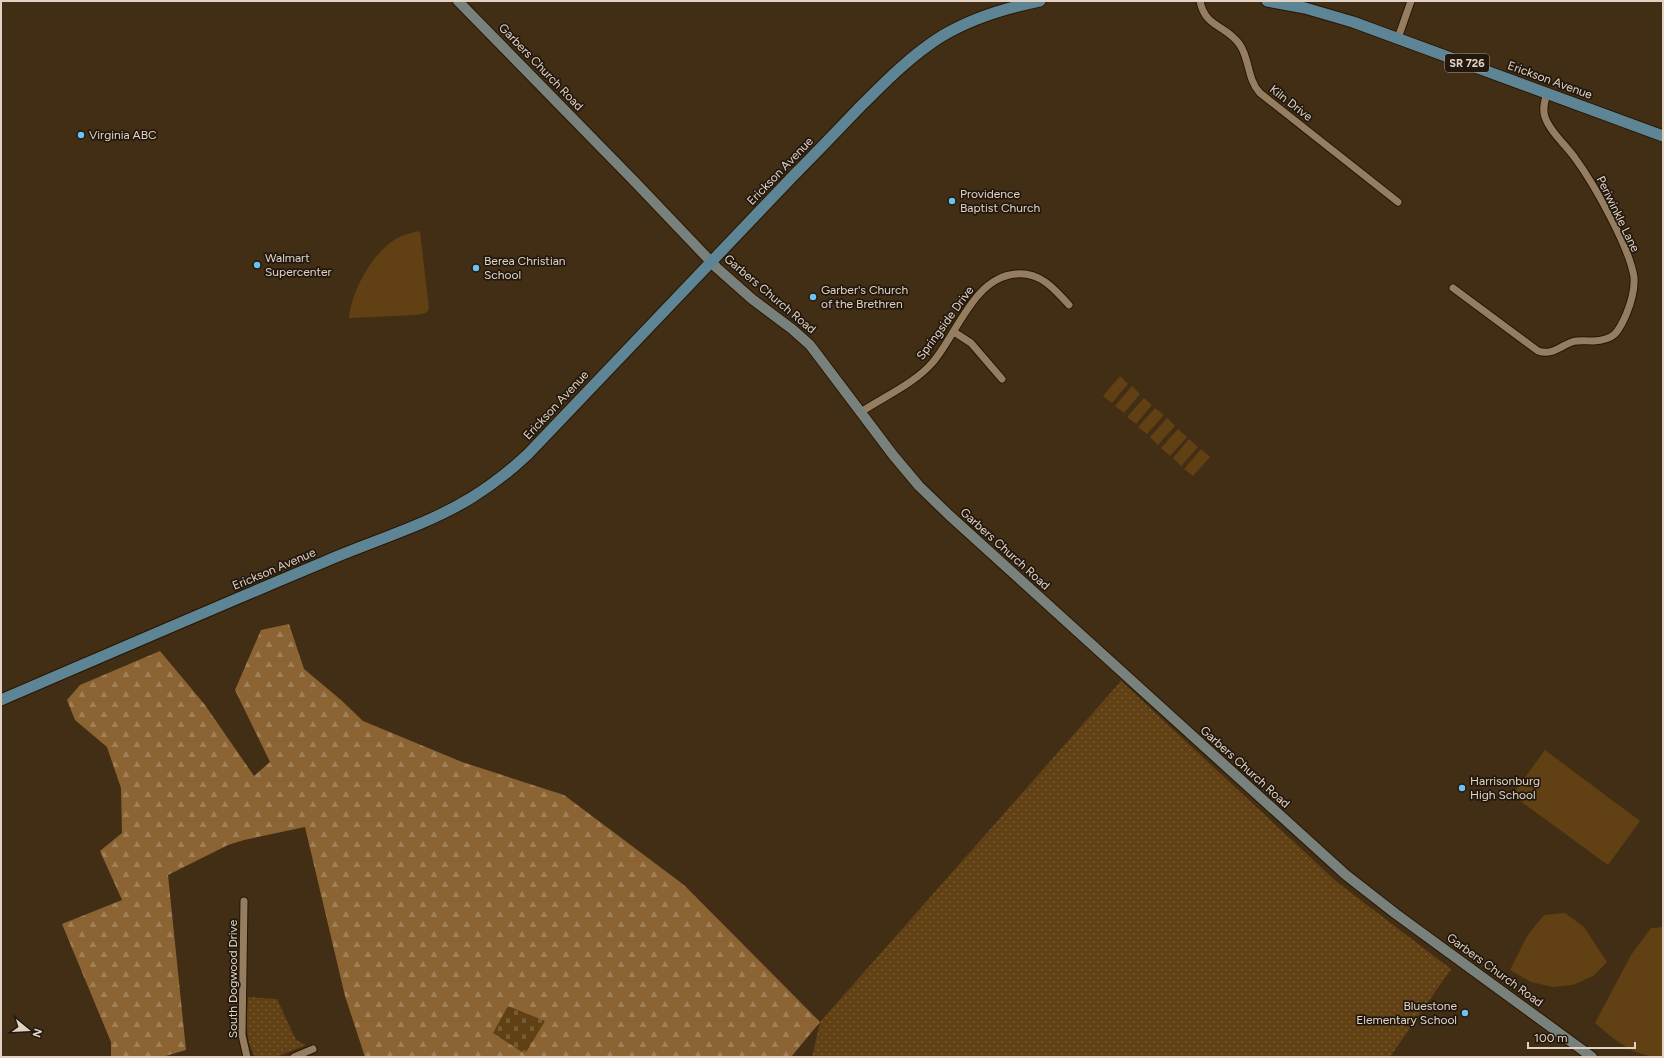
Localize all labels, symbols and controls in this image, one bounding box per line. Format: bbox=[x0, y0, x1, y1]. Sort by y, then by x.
street label: Garbers Church Road bbox=[496, 21, 586, 113]
road number: SR 726 bbox=[1445, 54, 1489, 72]
street label: Erickson Avenue bbox=[1506, 58, 1595, 102]
street label: Kiln Drive bbox=[1267, 82, 1315, 124]
place label: Virginia ABC bbox=[89, 128, 157, 142]
marker: Virginia ABC bbox=[76, 130, 86, 140]
street label: Erickson Avenue bbox=[744, 134, 816, 208]
street label: Periwinkle Lane bbox=[1594, 174, 1643, 255]
place label: Providence Baptist Church bbox=[960, 187, 1041, 215]
marker: Providence Baptist Church bbox=[947, 196, 957, 206]
place label: Walmart Supercenter bbox=[265, 251, 332, 279]
street label: Garbers Church Road bbox=[721, 252, 819, 336]
place label: Berea Christian School bbox=[484, 254, 566, 282]
marker: Walmart Supercenter bbox=[252, 260, 262, 270]
marker: Berea Christian School bbox=[471, 263, 481, 273]
place label: Garber's Church of the Brethren bbox=[821, 283, 908, 311]
street label: Springside Drive bbox=[914, 283, 977, 363]
marker: Garber's Church of the Brethren bbox=[808, 292, 818, 302]
street label: Erickson Avenue bbox=[521, 367, 592, 442]
street label: Garbers Church Road bbox=[957, 505, 1053, 593]
street label: Erickson Avenue bbox=[230, 545, 318, 593]
street label: Garbers Church Road bbox=[1197, 723, 1293, 811]
place label: Harrisonburg High School bbox=[1470, 774, 1540, 802]
marker: Harrisonburg High School bbox=[1457, 783, 1467, 793]
street label: South Dogwood Drive bbox=[226, 919, 240, 1038]
street label: Garbers Church Road bbox=[1444, 930, 1546, 1010]
place label: Bluestone Elementary School bbox=[1356, 999, 1457, 1027]
marker: Bluestone Elementary School bbox=[1460, 1008, 1470, 1018]
north arrow bbox=[8, 1010, 48, 1050]
scale bar bbox=[1528, 1024, 1635, 1050]
text: N bbox=[30, 1027, 45, 1039]
text: 100 m bbox=[1534, 1031, 1568, 1045]

